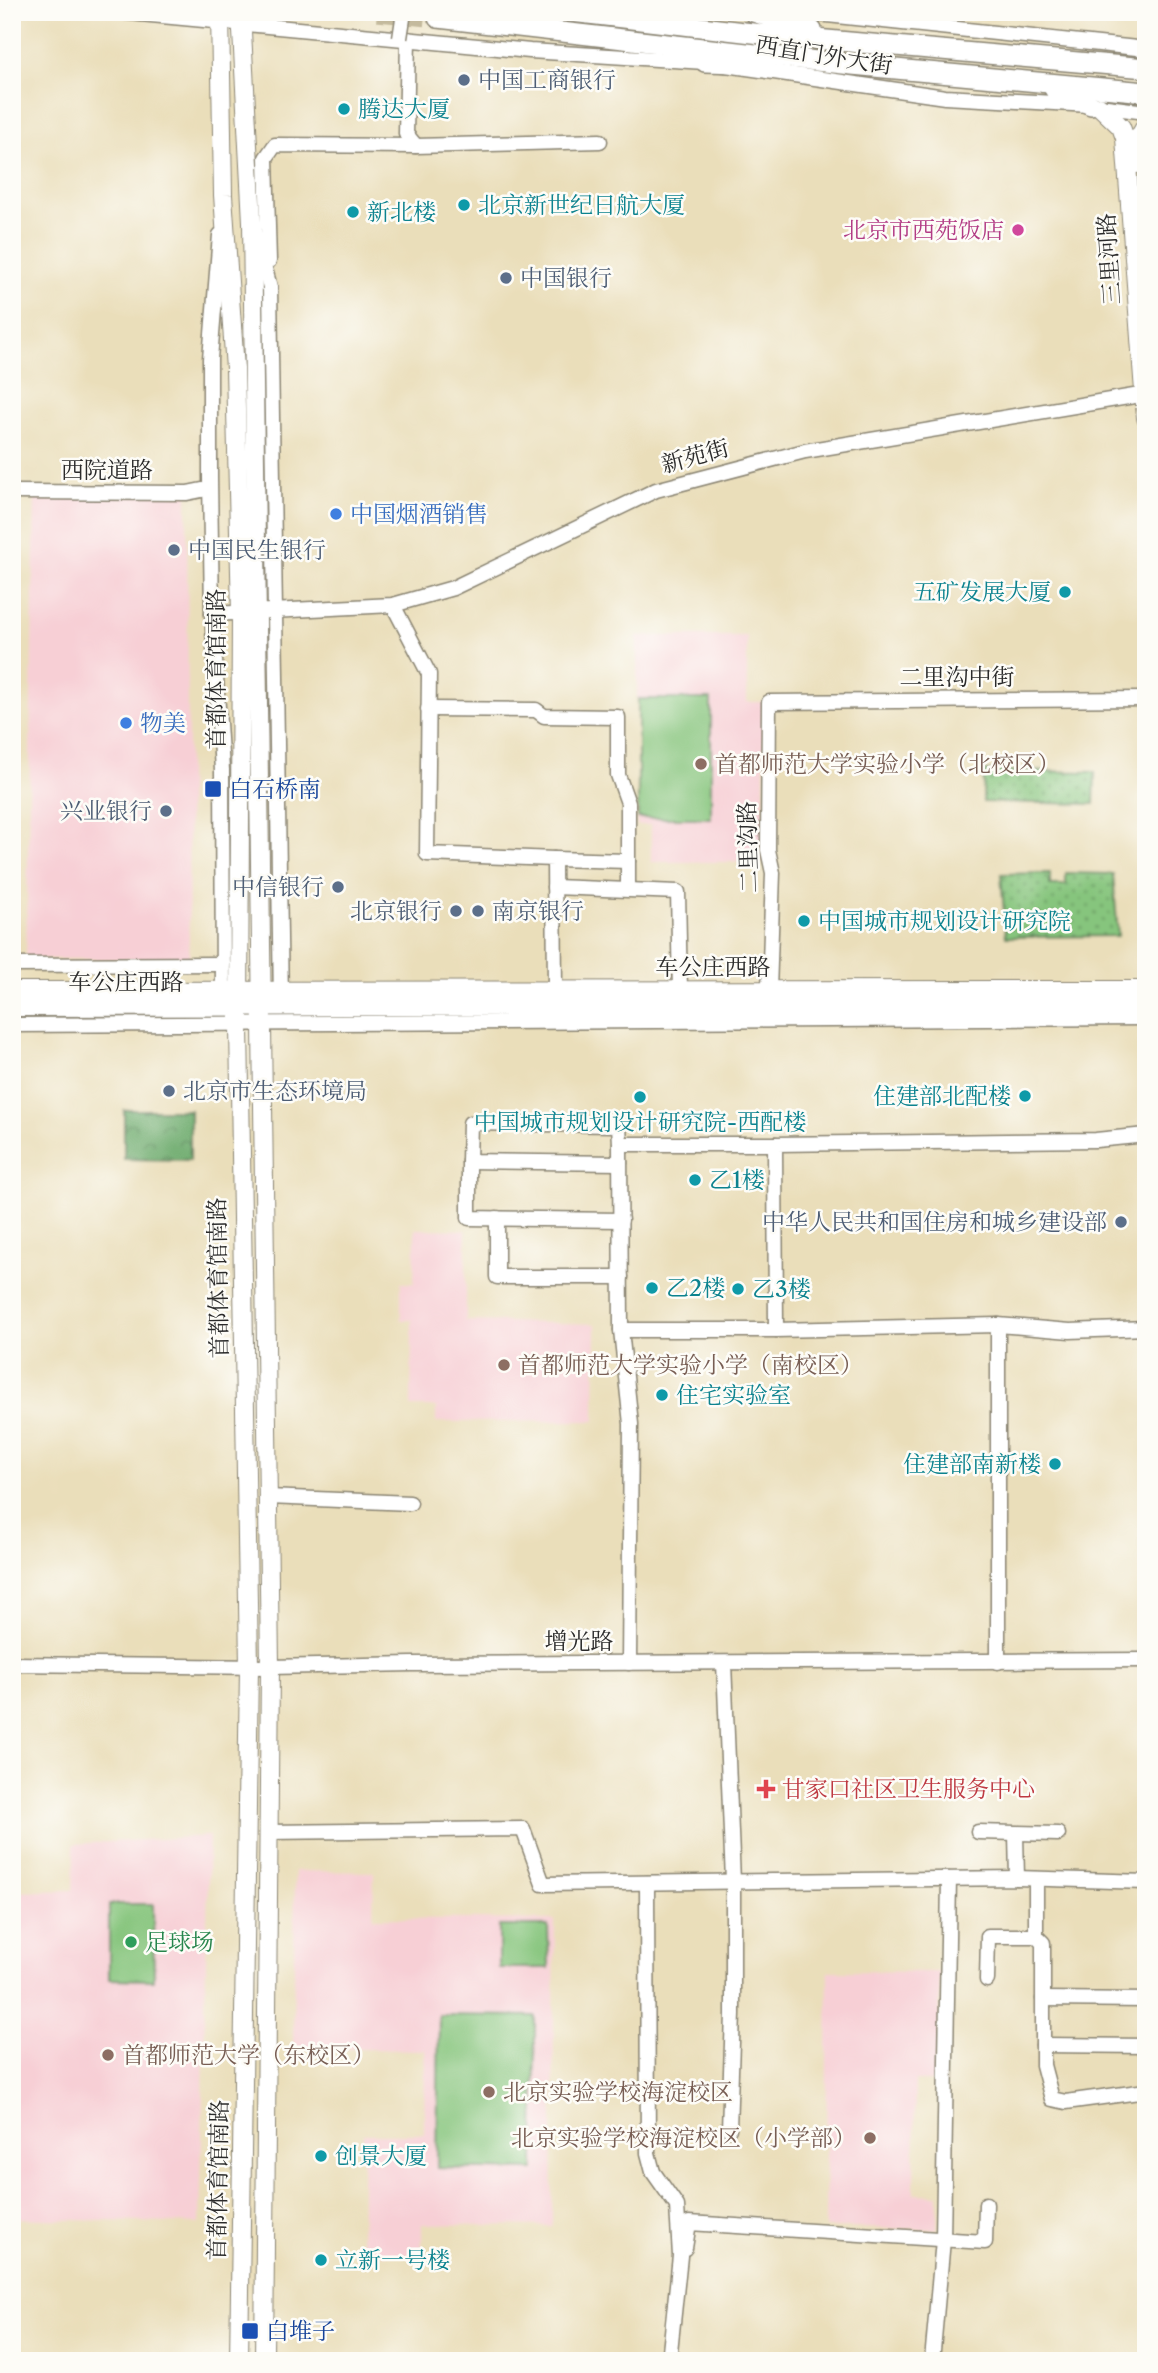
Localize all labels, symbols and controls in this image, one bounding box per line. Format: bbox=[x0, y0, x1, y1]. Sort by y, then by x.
street label: 西直门外大街 bbox=[754, 30, 894, 80]
place label: 中国工商银行 bbox=[478, 66, 616, 94]
marker: 中国工商银行 bbox=[456, 72, 472, 88]
place label: 腾达大厦 bbox=[358, 95, 450, 123]
marker: 腾达大厦 bbox=[336, 101, 352, 117]
place label: 北京新世纪日航大厦 bbox=[478, 191, 685, 219]
marker: 北京新世纪日航大厦 bbox=[456, 197, 472, 213]
place label: 新北楼 bbox=[367, 198, 436, 226]
marker: 新北楼 bbox=[345, 204, 361, 220]
street label: 三里河路 bbox=[1092, 212, 1126, 306]
place label: 北京市西苑饭店 bbox=[843, 216, 1004, 244]
marker: 北京市西苑饭店 bbox=[1010, 222, 1026, 238]
place label: 中国银行 bbox=[520, 264, 612, 292]
marker: 中国银行 bbox=[498, 270, 514, 286]
street label: 新苑街 bbox=[658, 434, 732, 478]
street label: 西院道路 bbox=[61, 456, 153, 484]
place label: 中国烟酒销售 bbox=[350, 500, 488, 528]
marker: 中国烟酒销售 bbox=[328, 506, 344, 522]
place label: 中国民生银行 bbox=[188, 536, 326, 564]
marker: 中国民生银行 bbox=[166, 542, 182, 558]
place label: 五矿发展大厦 bbox=[913, 578, 1051, 606]
marker: 五矿发展大厦 bbox=[1057, 584, 1073, 600]
street label: 首都体育馆南路 bbox=[202, 589, 230, 750]
street label: 二里沟中街 bbox=[900, 663, 1015, 691]
place label: 物美 bbox=[140, 709, 186, 737]
marker: 物美 bbox=[118, 715, 134, 731]
place label: 首都师范大学实验小学（北校区） bbox=[715, 750, 1060, 778]
marker: 首都师范大学实验小学（北校区） bbox=[693, 756, 709, 772]
place label: 白石桥南 bbox=[229, 775, 321, 803]
marker: 白石桥南 bbox=[203, 779, 223, 799]
place label: 兴业银行 bbox=[60, 797, 152, 825]
street label: 二里沟路 bbox=[732, 801, 764, 893]
marker: 兴业银行 bbox=[158, 803, 174, 819]
place label: 中信银行 bbox=[232, 873, 324, 901]
marker: 中信银行 bbox=[330, 879, 346, 895]
place label: 北京银行 bbox=[350, 897, 442, 925]
place label: 南京银行 bbox=[492, 897, 584, 925]
marker: 北京银行 bbox=[448, 903, 464, 919]
marker: 南京银行 bbox=[470, 903, 486, 919]
place label: 中国城市规划设计研究院 bbox=[818, 907, 1071, 935]
marker: 中国城市规划设计研究院 bbox=[796, 913, 812, 929]
street label: 车公庄西路 bbox=[656, 953, 771, 981]
street label: 车公庄西路 bbox=[69, 968, 184, 996]
place label: 北京市生态环境局 bbox=[183, 1077, 367, 1105]
place label: 住建部北配楼 bbox=[873, 1082, 1011, 1110]
marker: 北京市生态环境局 bbox=[161, 1083, 177, 1099]
marker: 住建部北配楼 bbox=[1017, 1088, 1033, 1104]
marker: 中国城市规划设计研究院-西配楼 bbox=[632, 1089, 648, 1105]
place label: 中国城市规划设计研究院-西配楼 bbox=[474, 1108, 806, 1136]
place label: 乙1楼 bbox=[709, 1166, 765, 1194]
marker: 乙1楼 bbox=[687, 1172, 703, 1188]
street label: 首都体育馆南路 bbox=[203, 1197, 233, 1359]
place label: 中华人民共和国住房和城乡建设部 bbox=[762, 1208, 1107, 1236]
marker: 中华人民共和国住房和城乡建设部 bbox=[1113, 1214, 1129, 1230]
place label: 乙2楼 bbox=[666, 1274, 725, 1302]
place label: 乙3楼 bbox=[752, 1275, 811, 1303]
marker: 乙2楼 bbox=[644, 1280, 660, 1296]
marker: 乙3楼 bbox=[730, 1281, 746, 1297]
place label: 首都师范大学实验小学（南校区） bbox=[518, 1351, 863, 1379]
marker: 首都师范大学实验小学（南校区） bbox=[496, 1357, 512, 1373]
place label: 住宅实验室 bbox=[676, 1381, 791, 1409]
marker: 住宅实验室 bbox=[654, 1387, 670, 1403]
place label: 住建部南新楼 bbox=[903, 1450, 1041, 1478]
marker: 住建部南新楼 bbox=[1047, 1456, 1063, 1472]
street label: 增光路 bbox=[545, 1627, 614, 1655]
place label: 甘家口社区卫生服务中心 bbox=[782, 1775, 1035, 1803]
marker: 甘家口社区卫生服务中心 bbox=[756, 1779, 776, 1799]
place label: 足球场 bbox=[145, 1928, 214, 1956]
marker: 足球场 bbox=[123, 1934, 139, 1950]
place label: 首都师范大学（东校区） bbox=[122, 2041, 375, 2069]
marker: 首都师范大学（东校区） bbox=[100, 2047, 116, 2063]
place label: 北京实验学校海淀校区 bbox=[503, 2078, 733, 2106]
marker: 北京实验学校海淀校区 bbox=[481, 2084, 497, 2100]
street label: 首都体育馆南路 bbox=[203, 2099, 233, 2261]
place label: 北京实验学校海淀校区（小学部） bbox=[511, 2124, 856, 2152]
marker: 北京实验学校海淀校区（小学部） bbox=[862, 2130, 878, 2146]
place label: 创景大厦 bbox=[335, 2142, 427, 2170]
marker: 创景大厦 bbox=[313, 2148, 329, 2164]
place label: 立新一号楼 bbox=[335, 2246, 450, 2274]
marker: 立新一号楼 bbox=[313, 2252, 329, 2268]
place label: 白堆子 bbox=[266, 2317, 335, 2345]
marker: 白堆子 bbox=[240, 2321, 260, 2341]

